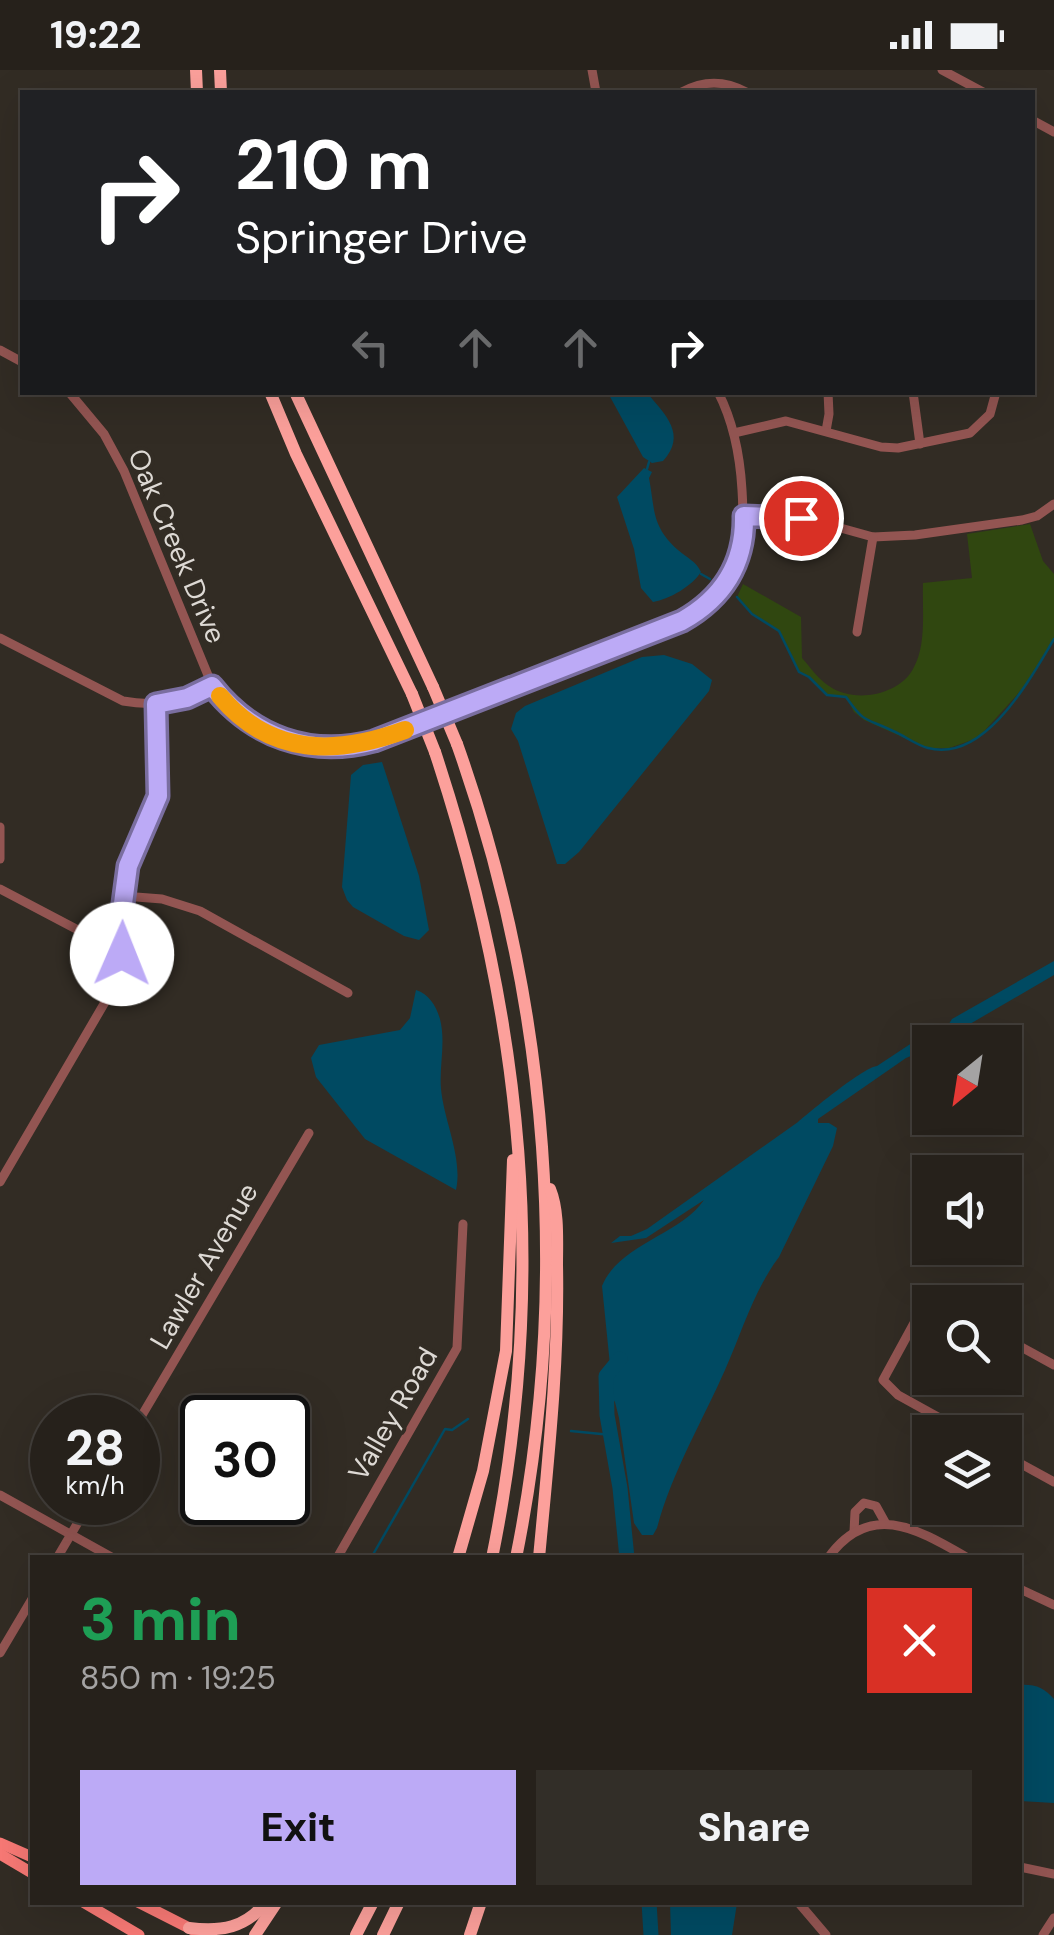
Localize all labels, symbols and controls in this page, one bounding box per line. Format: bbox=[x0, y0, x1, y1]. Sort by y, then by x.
text: 19:22 bbox=[50, 10, 141, 60]
text: 210 m bbox=[235, 120, 432, 211]
icon: right bbox=[70, 130, 200, 260]
text: Springer Drive bbox=[235, 208, 528, 267]
icon: left bbox=[343, 320, 398, 375]
icon: ahead bbox=[448, 320, 503, 375]
icon: ahead bbox=[553, 320, 608, 375]
icon: right bbox=[658, 320, 713, 375]
street label: Oak Creek Drive bbox=[119, 443, 235, 649]
pin bbox=[759, 476, 844, 561]
icon: arrive bbox=[774, 491, 829, 546]
position arrow bbox=[70, 902, 174, 1006]
north arrow bbox=[912, 1025, 1022, 1135]
map controls bbox=[912, 1025, 1022, 1525]
button: sound bbox=[912, 1155, 1022, 1265]
street label: Lawler Avenue bbox=[141, 1176, 267, 1356]
button: search bbox=[912, 1285, 1022, 1395]
street label: Valley Road bbox=[340, 1340, 446, 1488]
speed limit sign: 30 bbox=[180, 1395, 310, 1525]
text: 28 bbox=[65, 1415, 125, 1481]
button: layers bbox=[912, 1415, 1022, 1525]
text: km/h bbox=[65, 1469, 125, 1502]
text: 3 min bbox=[80, 1580, 241, 1659]
button: close bbox=[867, 1588, 972, 1693]
text: 850 m · 19:25 bbox=[80, 1657, 276, 1699]
button: Exit bbox=[80, 1770, 516, 1885]
button: Share bbox=[536, 1770, 972, 1885]

